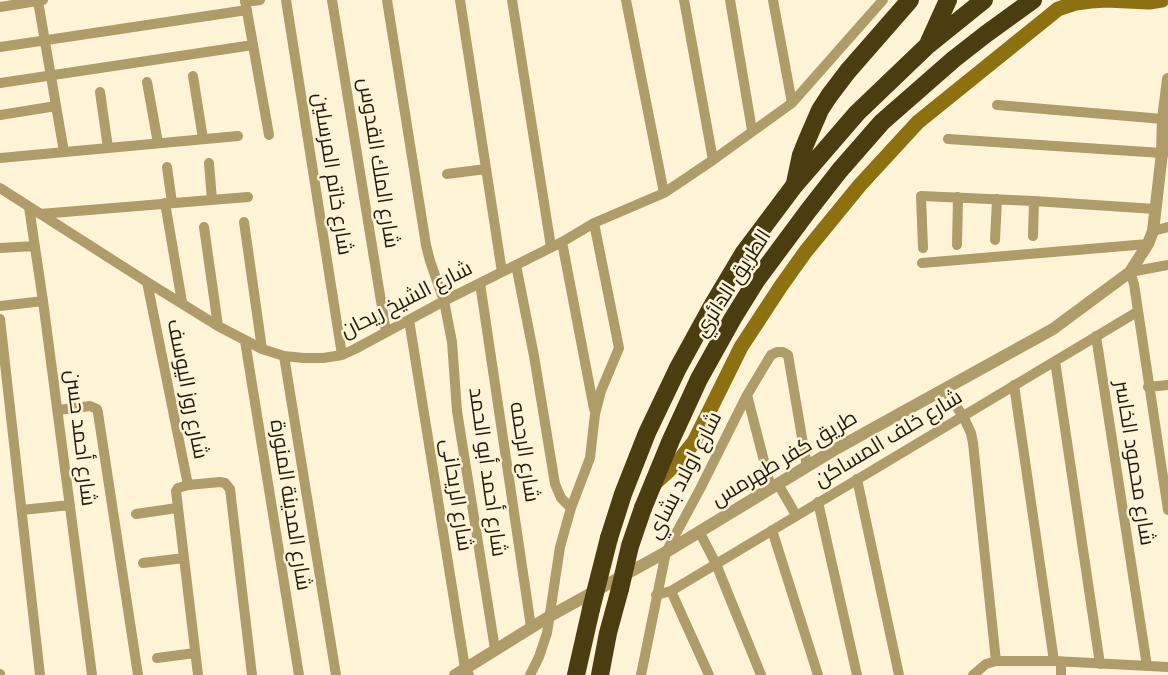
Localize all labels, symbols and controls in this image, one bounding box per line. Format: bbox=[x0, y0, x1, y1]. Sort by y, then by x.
street label: شارع الملك القدوس bbox=[353, 76, 405, 250]
street label: شارع خاتم المرسلين bbox=[308, 91, 358, 257]
street label: الطريق الدائري bbox=[688, 224, 776, 342]
street label: شارع الشيخ ريحان bbox=[336, 255, 476, 343]
street label: شارع روز اليوسف bbox=[162, 317, 214, 461]
street label: شارع أحمد حسن bbox=[60, 368, 102, 508]
street label: شارع محمود الخاسر bbox=[1110, 379, 1160, 547]
street label: شارع خلف المساكن bbox=[809, 384, 967, 492]
street label: شارع أحمد أبو الحمد bbox=[464, 386, 512, 558]
street label: شارع الرحمه bbox=[505, 400, 545, 504]
street label: طريق كفر طهرمس bbox=[706, 404, 862, 512]
street label: شارع اولاد بشاي bbox=[641, 407, 727, 543]
street label: شارع المدينة المنورة bbox=[265, 418, 317, 592]
street label: شارع الريحانى bbox=[436, 437, 478, 553]

